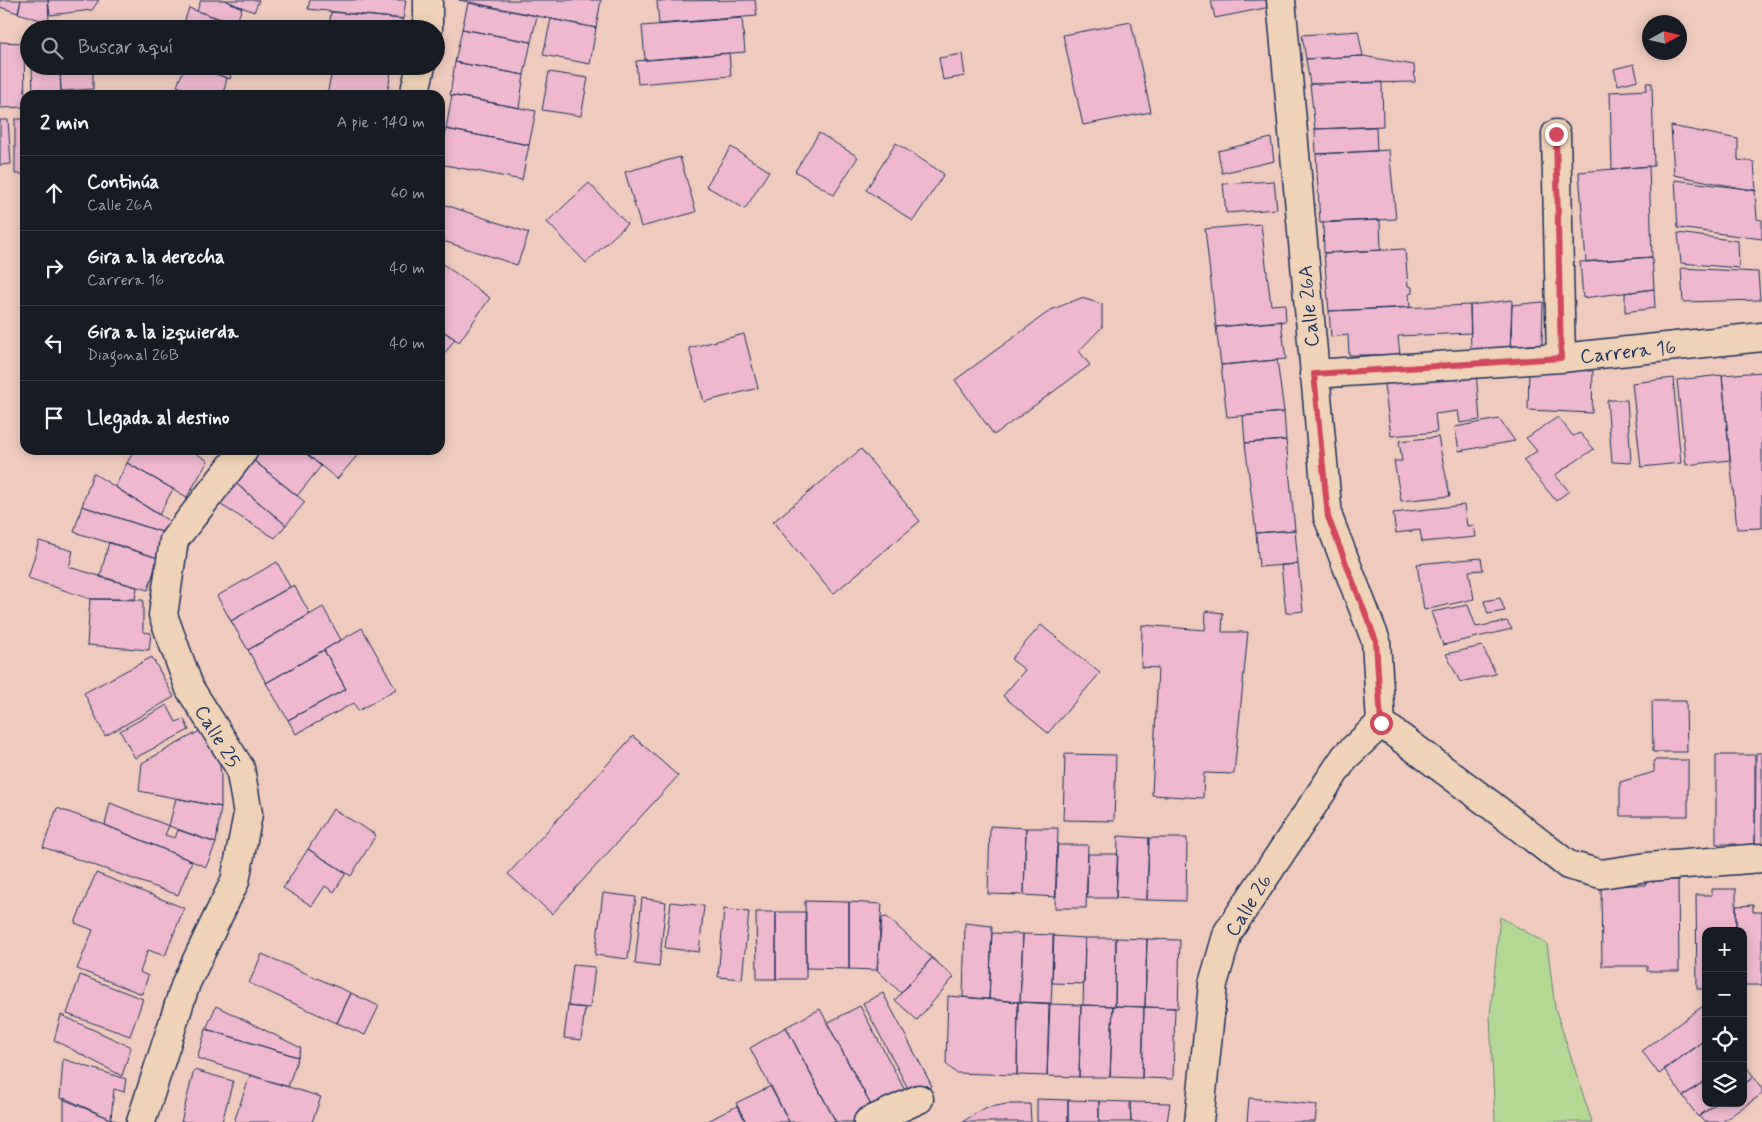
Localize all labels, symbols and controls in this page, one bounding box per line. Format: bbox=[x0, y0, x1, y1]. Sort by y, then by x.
north arrow bbox=[1642, 15, 1687, 60]
search box bbox=[20, 20, 445, 75]
icon: search bbox=[38, 34, 66, 62]
text: Buscar aquí bbox=[78, 35, 173, 60]
text: 2 min bbox=[40, 109, 89, 137]
text: A pie · 140 m bbox=[337, 112, 425, 133]
route end bbox=[1545, 123, 1568, 146]
text: Continúa bbox=[87, 170, 159, 195]
icon: ahead bbox=[40, 179, 68, 207]
text: 60 m bbox=[391, 183, 425, 204]
text: Calle 26A bbox=[87, 195, 153, 216]
text: Gira a la derecha bbox=[87, 245, 225, 270]
icon: right bbox=[40, 254, 68, 282]
text: 40 m bbox=[389, 258, 425, 279]
street label: Calle 26A bbox=[1292, 264, 1327, 348]
text: Carrera 16 bbox=[87, 270, 164, 291]
text: Gira a la izquierda bbox=[87, 320, 238, 345]
icon: left bbox=[40, 329, 68, 357]
text: 40 m bbox=[389, 333, 425, 354]
street label: Carrera 16 bbox=[1579, 334, 1677, 371]
text: Diagonal 26B bbox=[87, 345, 179, 366]
icon: arrive bbox=[40, 404, 68, 432]
text: Llegada al destino bbox=[87, 406, 229, 431]
street label: Calle 25 bbox=[187, 700, 246, 773]
route start bbox=[1370, 712, 1393, 735]
street label: Calle 26 bbox=[1219, 869, 1279, 942]
map controls bbox=[1702, 927, 1747, 1107]
button: + bbox=[1702, 927, 1747, 972]
button: − bbox=[1702, 972, 1747, 1017]
button: locate bbox=[1702, 1017, 1747, 1062]
button: layers bbox=[1702, 1062, 1747, 1107]

